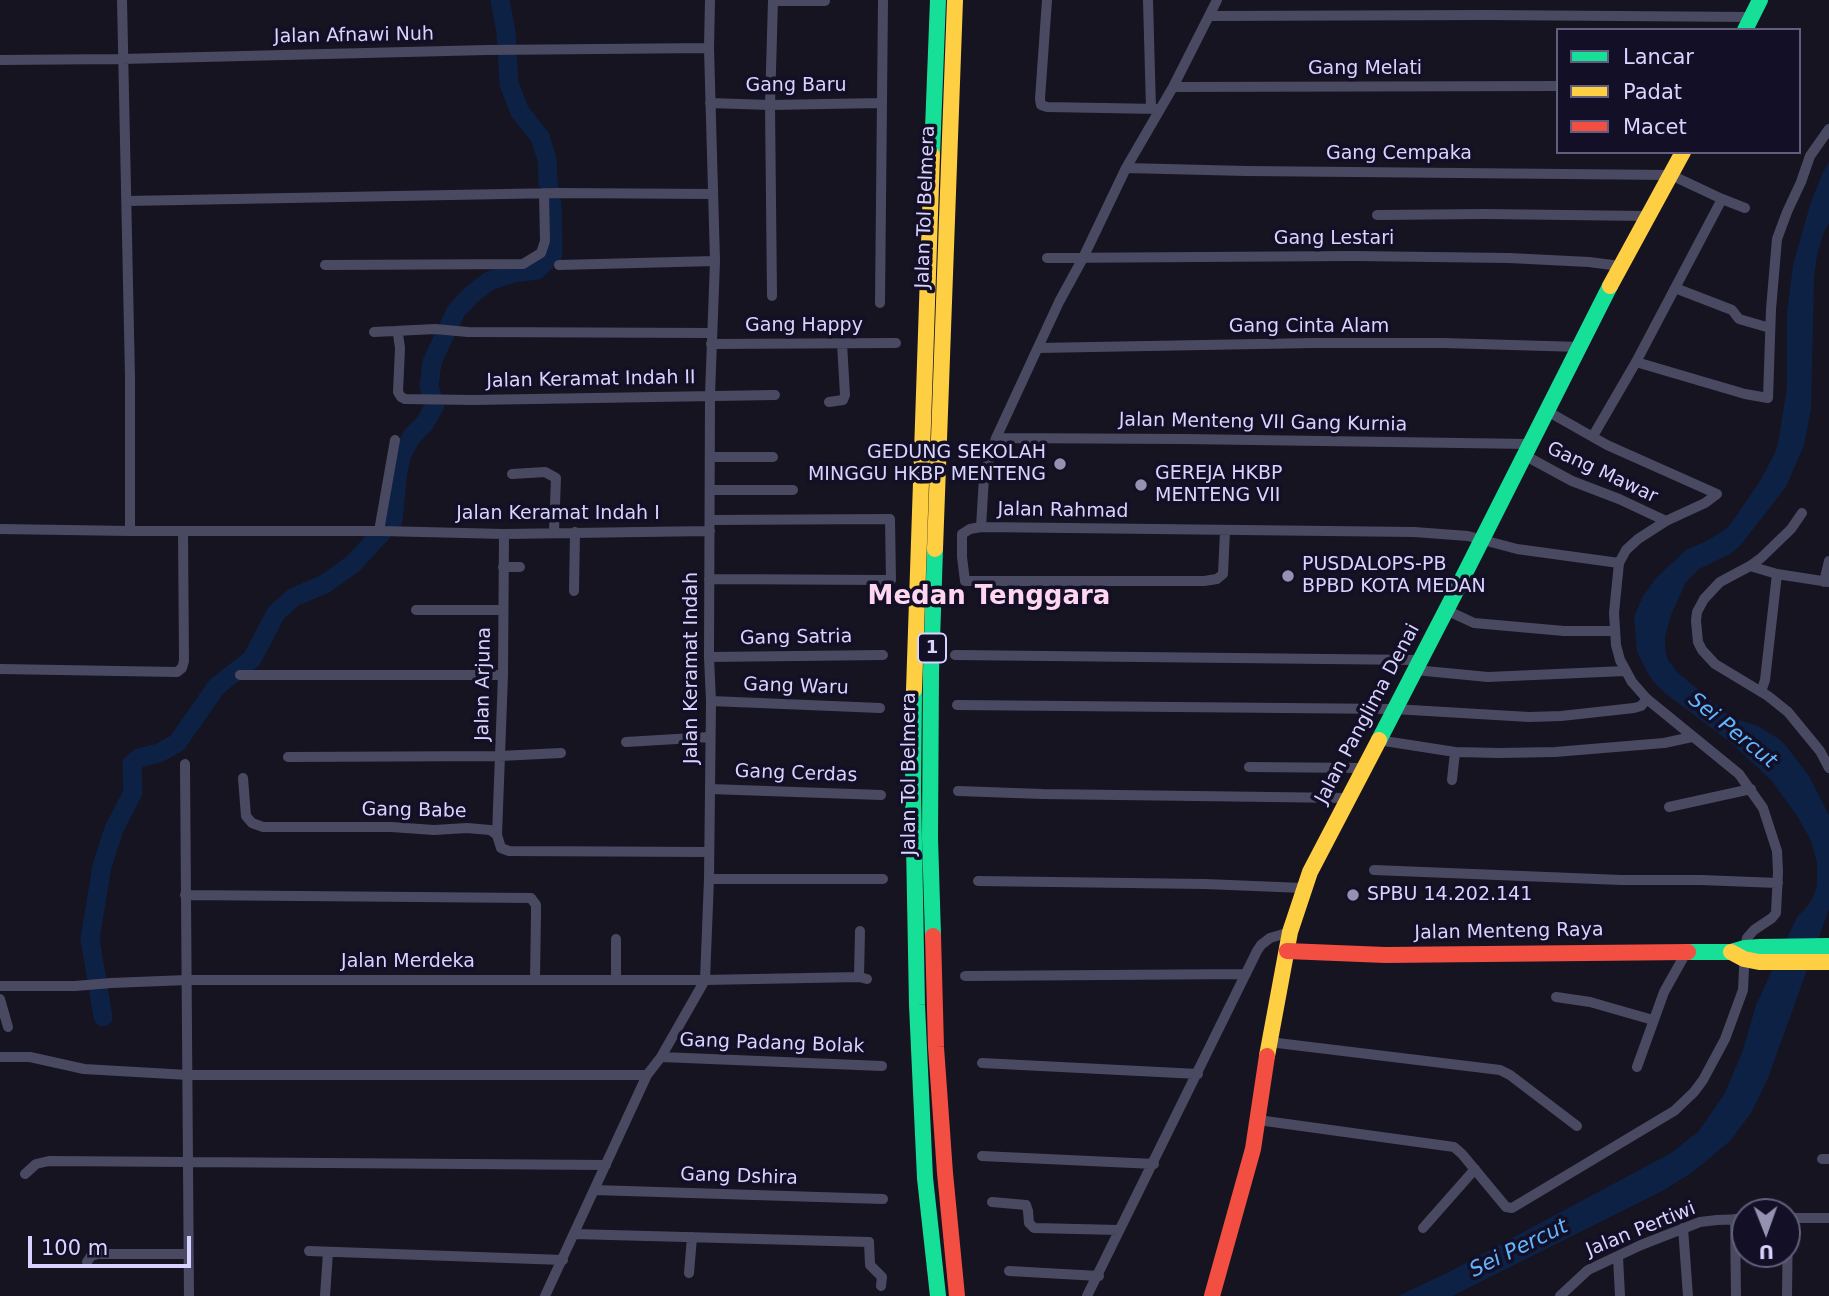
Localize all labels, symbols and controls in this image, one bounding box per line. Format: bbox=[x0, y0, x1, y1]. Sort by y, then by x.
street label: Jalan Afnawi Nuh bbox=[274, 23, 434, 49]
legend bbox=[1556, 28, 1801, 154]
text: Lancar bbox=[1623, 45, 1694, 69]
street label: Gang Melati bbox=[1308, 58, 1422, 80]
street label: Gang Baru bbox=[745, 75, 847, 97]
text: Padat bbox=[1623, 80, 1682, 104]
text: Macet bbox=[1623, 115, 1687, 139]
street label: Jalan Tol Belmera bbox=[912, 125, 940, 289]
street label: Gang Cempaka bbox=[1326, 143, 1472, 165]
street label: Gang Lestari bbox=[1274, 228, 1394, 250]
street label: Gang Happy bbox=[745, 315, 863, 337]
street label: Gang Cinta Alam bbox=[1229, 316, 1389, 338]
street label: Jalan Keramat Indah II bbox=[486, 367, 696, 393]
street label: Jalan Menteng VII Gang Kurnia bbox=[1119, 409, 1407, 437]
street label: Gang Mawar bbox=[1543, 437, 1661, 509]
place label: GEDUNG SEKOLAH MINGGU HKBP MENTENG bbox=[808, 442, 1046, 486]
marker: GEDUNG SEKOLAH MINGGU HKBP MENTENG bbox=[1052, 456, 1068, 472]
place label: GEREJA HKBP MENTENG VII bbox=[1155, 463, 1282, 507]
marker: GEREJA HKBP MENTENG VII bbox=[1133, 477, 1149, 493]
street label: Jalan Rahmad bbox=[997, 498, 1129, 524]
street label: Jalan Keramat Indah I bbox=[456, 503, 660, 525]
place label: PUSDALOPS-PB BPBD KOTA MEDAN bbox=[1302, 554, 1486, 598]
marker: PUSDALOPS-PB BPBD KOTA MEDAN bbox=[1280, 568, 1296, 584]
street label: Jalan Keramat Indah bbox=[681, 572, 703, 764]
district label: Medan Tenggara bbox=[868, 581, 1110, 613]
street label: Jalan Panglima Denai bbox=[1311, 620, 1425, 808]
street label: Gang Satria bbox=[740, 626, 852, 650]
street label: Jalan Arjuna bbox=[472, 627, 496, 741]
road number: 1 bbox=[918, 634, 946, 662]
street label: Gang Waru bbox=[743, 674, 849, 700]
water label: Sei Percut bbox=[1683, 688, 1781, 774]
street label: Jalan Tol Belmera bbox=[899, 692, 921, 856]
street label: Gang Cerdas bbox=[734, 760, 858, 788]
street label: Gang Babe bbox=[361, 799, 467, 823]
place label: SPBU 14.202.141 bbox=[1367, 884, 1532, 906]
marker: SPBU 14.202.141 bbox=[1345, 887, 1361, 903]
street label: Jalan Menteng Raya bbox=[1414, 919, 1604, 945]
street label: Jalan Merdeka bbox=[341, 951, 475, 973]
street label: Gang Padang Bolak bbox=[679, 1029, 865, 1059]
street label: Gang Dshira bbox=[680, 1164, 798, 1190]
street label: Jalan Pertiwi bbox=[1583, 1198, 1699, 1262]
north arrow bbox=[1731, 1198, 1801, 1268]
water label: Sei Percut bbox=[1466, 1214, 1572, 1284]
scale bar bbox=[32, 1222, 194, 1266]
text: 100 m bbox=[41, 1236, 108, 1260]
text: U bbox=[1758, 1241, 1774, 1263]

